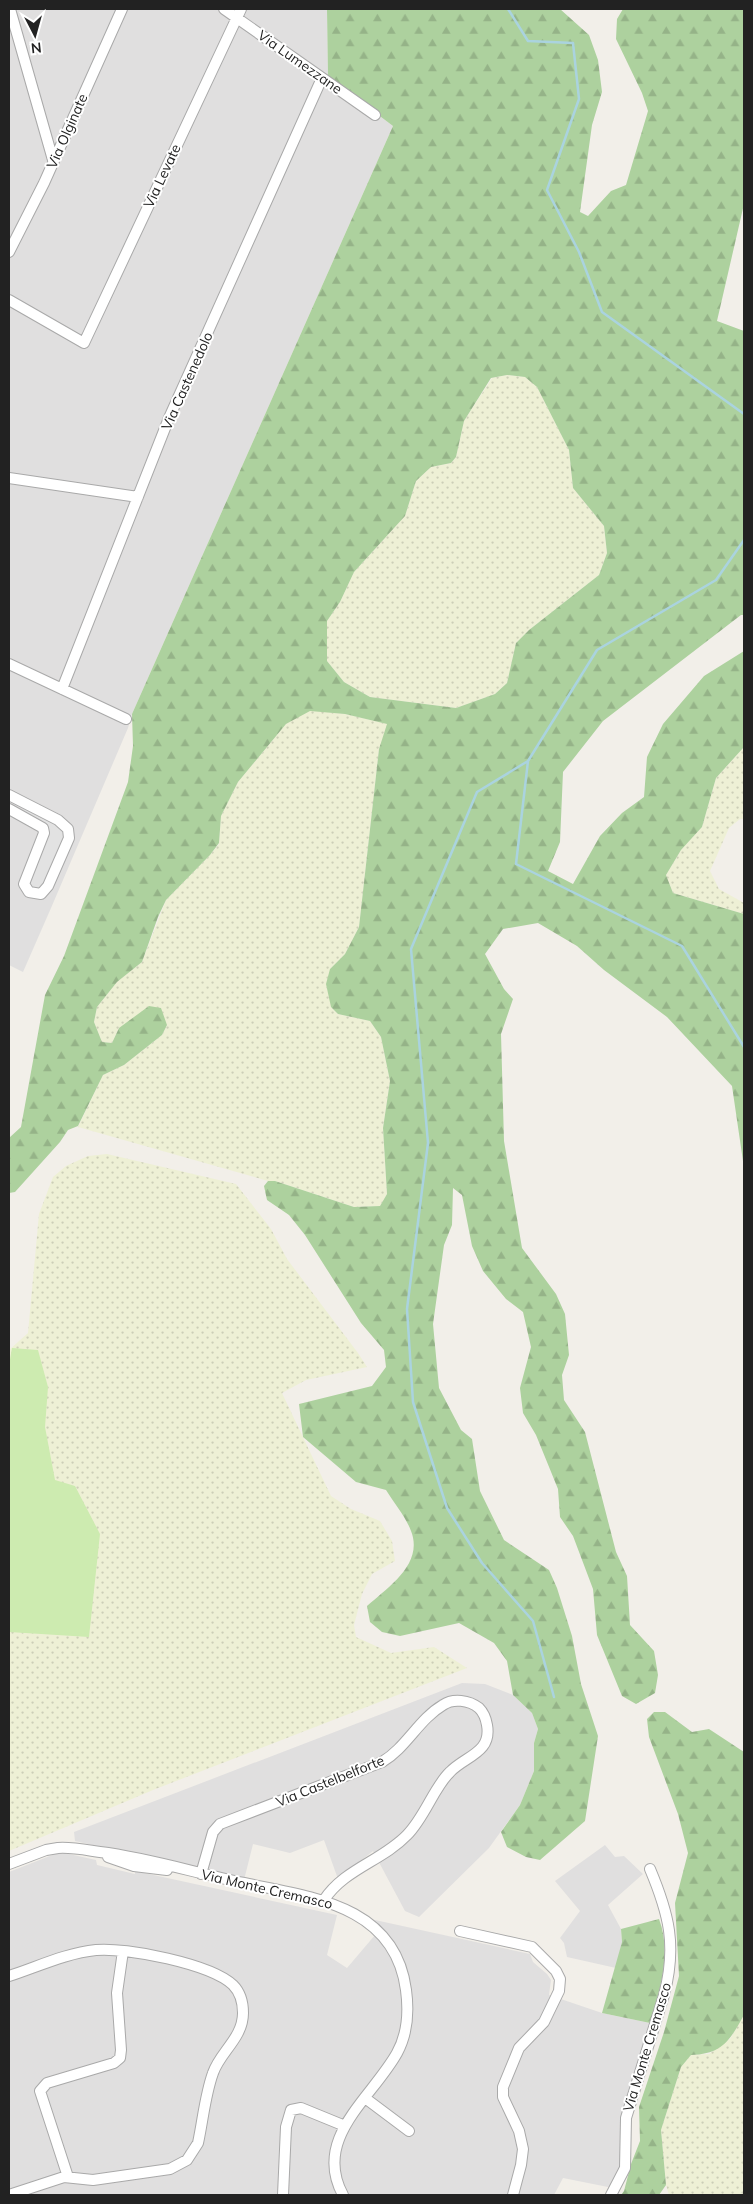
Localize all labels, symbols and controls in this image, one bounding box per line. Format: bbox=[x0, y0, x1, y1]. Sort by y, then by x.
north arrow bbox=[10, 10, 60, 60]
street label: Via Lumezzane bbox=[254, 26, 346, 98]
text: N bbox=[30, 38, 43, 57]
street label: Via Olginate bbox=[42, 91, 92, 171]
street label: Via Levate bbox=[139, 141, 185, 211]
street label: Via Castenedolo bbox=[157, 329, 217, 433]
street label: Via Castelbelforte bbox=[273, 1751, 387, 1811]
street label: Via Monte Cremasco bbox=[200, 1865, 334, 1913]
street label: Via Monte Cremasco bbox=[619, 1980, 675, 2114]

